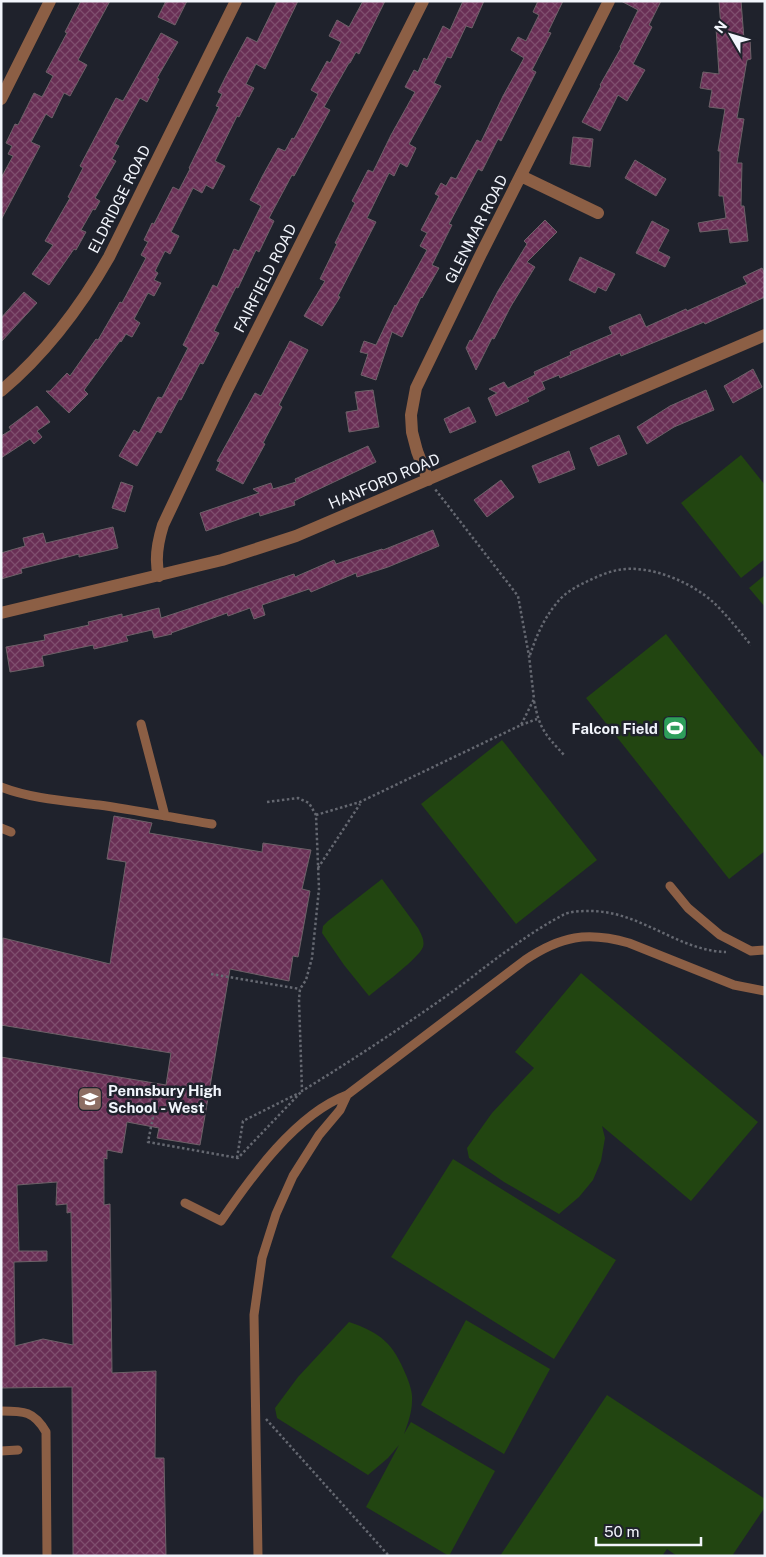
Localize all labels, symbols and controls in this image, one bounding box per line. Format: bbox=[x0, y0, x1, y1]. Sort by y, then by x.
north arrow bbox=[706, 10, 756, 60]
text: N bbox=[711, 18, 730, 36]
street label: ELDRIDGE ROAD bbox=[84, 142, 154, 256]
street label: GLENMAR ROAD bbox=[441, 172, 511, 286]
street label: FAIRFIELD ROAD bbox=[230, 221, 300, 335]
street label: HANFORD ROAD bbox=[326, 450, 442, 512]
sports icon: Falcon Field bbox=[662, 715, 688, 741]
place label: Falcon Field bbox=[571, 720, 658, 737]
place label: Pennsbury High School - West bbox=[108, 1082, 222, 1116]
school or university icon: Pennsbury High School - West bbox=[77, 1086, 103, 1112]
scale bar bbox=[596, 1514, 701, 1546]
text: 50 m bbox=[604, 1523, 639, 1540]

